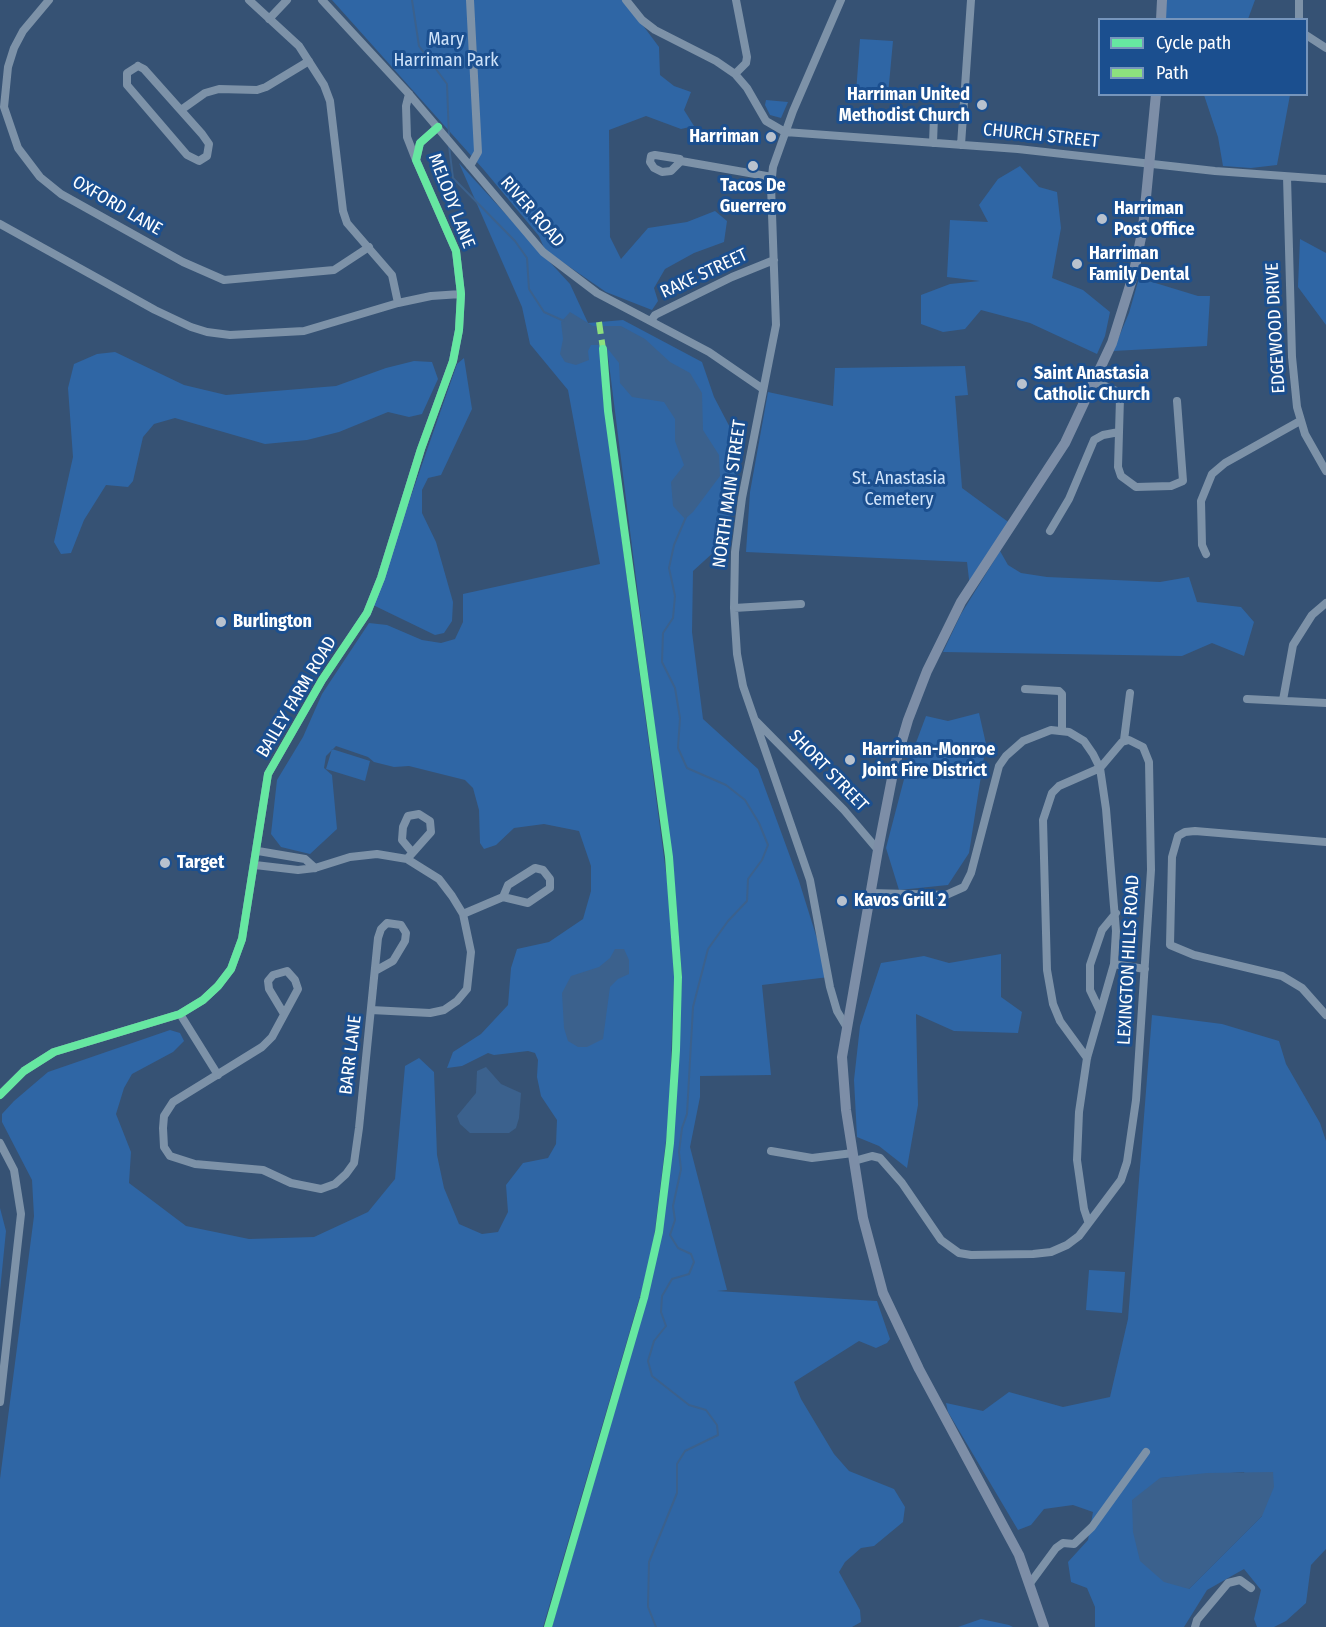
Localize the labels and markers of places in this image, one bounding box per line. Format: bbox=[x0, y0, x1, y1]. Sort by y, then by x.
place label: Harriman United Methodist Church bbox=[839, 84, 970, 127]
marker: Harriman United Methodist Church bbox=[975, 98, 989, 112]
place label: Harriman bbox=[689, 126, 759, 148]
marker: Harriman bbox=[764, 130, 778, 144]
marker: Tacos De Guerrero bbox=[746, 159, 760, 173]
place label: Tacos De Guerrero bbox=[720, 175, 786, 218]
place label: Harriman Post Office bbox=[1114, 198, 1195, 240]
marker: Harriman Post Office bbox=[1095, 212, 1109, 226]
place label: Harriman Family Dental bbox=[1089, 243, 1189, 286]
marker: Harriman Family Dental bbox=[1070, 257, 1084, 271]
place label: Saint Anastasia Catholic Church bbox=[1034, 363, 1150, 406]
marker: Saint Anastasia Catholic Church bbox=[1015, 377, 1029, 391]
place label: Burlington bbox=[233, 611, 312, 633]
marker: Burlington bbox=[214, 615, 228, 629]
place label: Harriman-Monroe Joint Fire District bbox=[862, 739, 995, 782]
marker: Harriman-Monroe Joint Fire District bbox=[843, 753, 857, 767]
place label: Target bbox=[177, 852, 224, 874]
marker: Target bbox=[158, 856, 172, 870]
place label: Kavos Grill 2 bbox=[854, 890, 946, 912]
marker: Kavos Grill 2 bbox=[835, 894, 849, 908]

